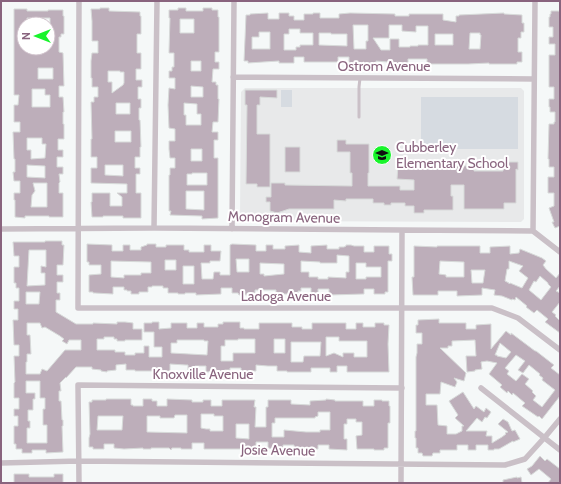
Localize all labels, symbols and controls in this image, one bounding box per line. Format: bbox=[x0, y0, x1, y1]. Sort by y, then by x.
north arrow bbox=[16, 16, 56, 56]
text: N bbox=[19, 32, 33, 40]
street label: Ostrom Avenue bbox=[338, 57, 430, 75]
place label: Cubberley Elementary School bbox=[396, 138, 509, 172]
school or university icon: Cubberley Elementary School bbox=[371, 144, 393, 166]
street label: Monogram Avenue bbox=[228, 207, 340, 227]
street label: Ladoga Avenue bbox=[241, 287, 331, 305]
street label: Knoxville Avenue bbox=[153, 365, 253, 383]
street label: Josie Avenue bbox=[240, 440, 315, 460]

